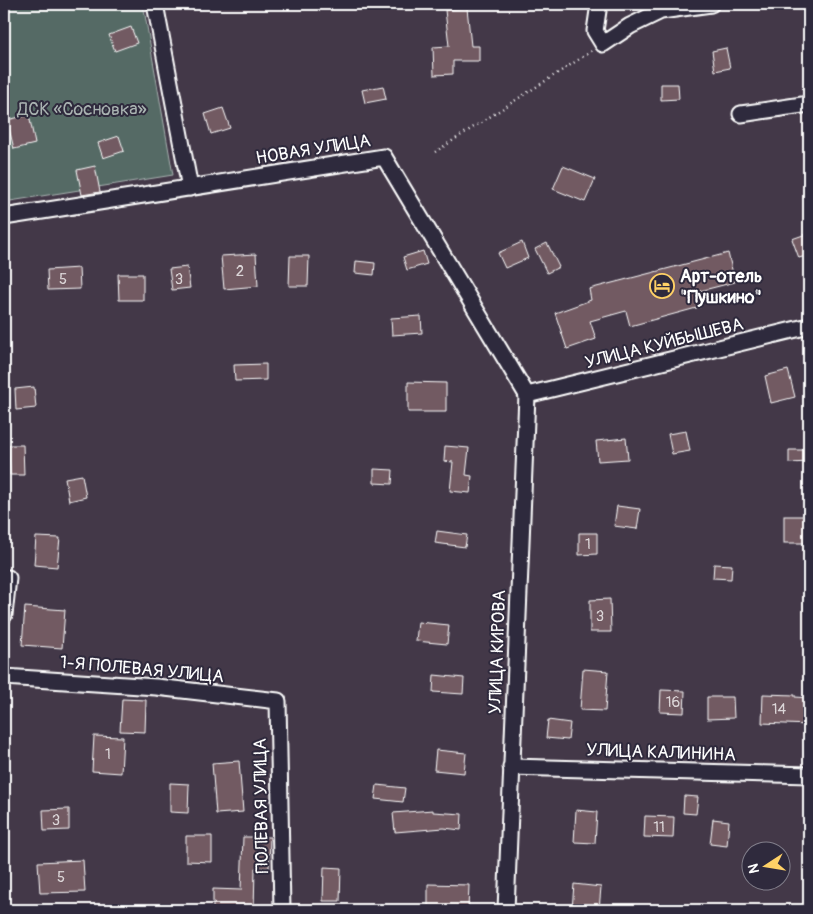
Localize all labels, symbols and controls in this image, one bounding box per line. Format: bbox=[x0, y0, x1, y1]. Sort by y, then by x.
park label: ДСК «Сосновка» bbox=[16, 98, 147, 121]
street label: НОВАЯ УЛИЦА bbox=[254, 129, 372, 170]
house number: 2 bbox=[236, 262, 244, 281]
place label: Арт-отель "Пушкино" bbox=[680, 265, 762, 309]
house number: 5 bbox=[59, 270, 67, 289]
house number: 3 bbox=[175, 270, 183, 289]
hotel icon: Арт-отель "Пушкино" bbox=[649, 273, 675, 299]
street label: УЛИЦА КУЙБЫШЕВА bbox=[583, 313, 746, 374]
house number: 1 bbox=[585, 535, 591, 554]
street label: УЛИЦА КИРОВА bbox=[484, 589, 511, 714]
house number: 3 bbox=[596, 607, 604, 626]
street label: 1-Я ПОЛЕВАЯ УЛИЦА bbox=[59, 651, 225, 688]
house number: 16 bbox=[666, 693, 680, 712]
house number: 14 bbox=[772, 700, 787, 719]
street label: ПОЛЕВАЯ УЛИЦА bbox=[249, 738, 274, 874]
street label: УЛИЦА КАЛИНИНА bbox=[586, 738, 736, 767]
house number: 1 bbox=[105, 745, 111, 764]
house number: 3 bbox=[52, 811, 60, 830]
house number: 11 bbox=[653, 818, 665, 837]
north arrow bbox=[740, 842, 790, 892]
text: N bbox=[744, 862, 763, 875]
house number: 5 bbox=[57, 868, 65, 887]

